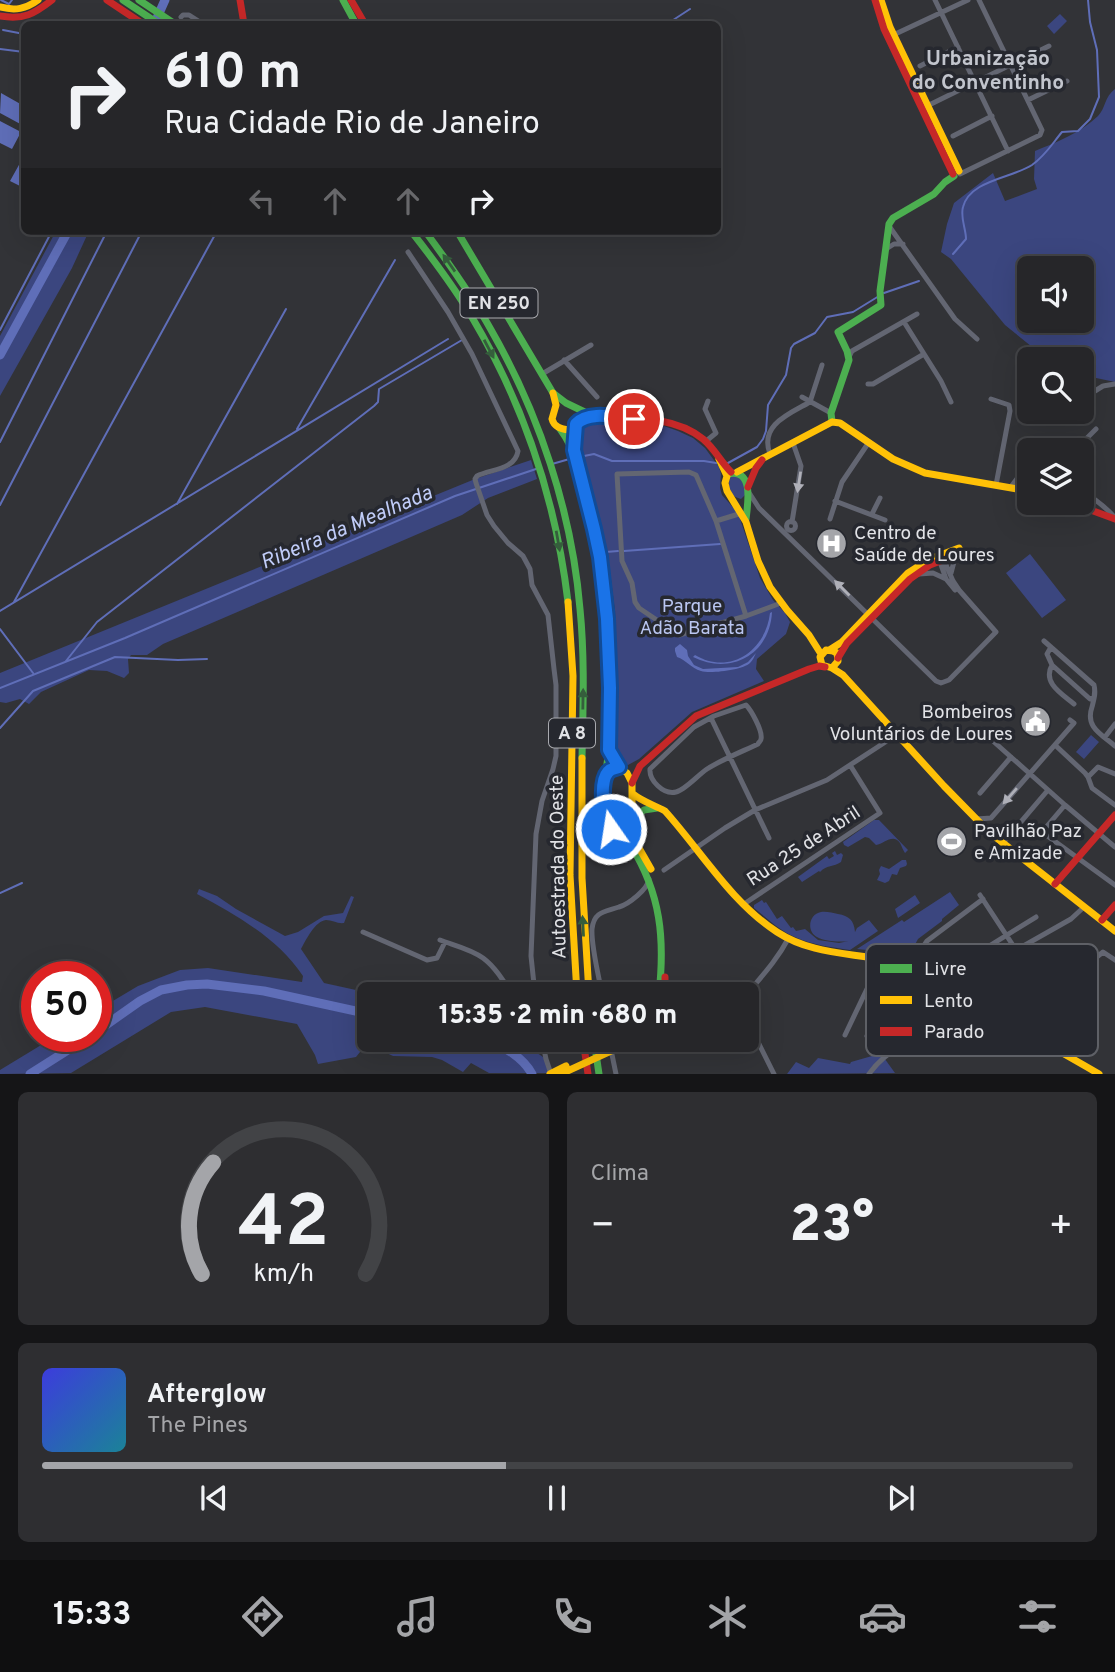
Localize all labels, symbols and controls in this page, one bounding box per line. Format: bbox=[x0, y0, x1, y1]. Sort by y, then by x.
text: 610 m bbox=[164, 44, 301, 106]
district label: Urbanização do Conventinho bbox=[912, 46, 1064, 97]
icon: right bbox=[49, 49, 140, 140]
text: Rua Cidade Rio de Janeiro bbox=[164, 105, 540, 145]
icon: left bbox=[243, 182, 281, 220]
icon: ahead bbox=[316, 182, 354, 220]
icon: ahead bbox=[389, 182, 427, 220]
icon: right bbox=[462, 182, 500, 220]
one-way arrow bbox=[442, 254, 456, 272]
map controls bbox=[1017, 256, 1094, 515]
button: sound bbox=[1017, 256, 1094, 333]
road number: EN 250 bbox=[461, 288, 538, 318]
one-way arrow bbox=[484, 339, 495, 359]
button: search bbox=[1017, 347, 1094, 424]
pin bbox=[604, 389, 664, 449]
icon: arrive bbox=[615, 400, 653, 438]
button: layers bbox=[1017, 438, 1094, 515]
one-way arrow bbox=[793, 471, 804, 493]
water label: Ribeira da Mealhada bbox=[257, 480, 437, 577]
place label: Centro de Saúde de Loures bbox=[854, 522, 995, 568]
hospital icon: Centro de Saúde de Loures bbox=[814, 526, 848, 560]
one-way arrow bbox=[553, 530, 564, 552]
one-way arrow bbox=[833, 579, 850, 596]
park label: Parque Adão Barata bbox=[639, 595, 745, 641]
one-way arrow bbox=[577, 687, 589, 709]
place label: Bombeiros Voluntários de Loures bbox=[829, 701, 1013, 747]
public building icon: Bombeiros Voluntários de Loures bbox=[1019, 705, 1053, 739]
road number: A 8 bbox=[549, 718, 595, 748]
street label: Autoestrada do Oeste bbox=[545, 775, 573, 959]
one-way arrow bbox=[1002, 787, 1018, 805]
position arrow bbox=[574, 792, 648, 866]
street label: Rua 25 de Abril bbox=[743, 801, 865, 892]
place label: Pavilhão Paz e Amizade bbox=[974, 820, 1082, 866]
sports icon: Pavilhão Paz e Amizade bbox=[934, 824, 968, 858]
one-way arrow bbox=[578, 915, 589, 937]
legend bbox=[866, 944, 1098, 1056]
text: Livre bbox=[924, 958, 967, 982]
speed limit sign: 50 bbox=[21, 961, 112, 1052]
text: Lento bbox=[924, 990, 973, 1014]
text: 15:35 · 2 min · 680 m bbox=[439, 1000, 677, 1033]
text: Parado bbox=[924, 1021, 984, 1045]
text: Clima bbox=[591, 1160, 649, 1189]
text: 42 bbox=[238, 1181, 329, 1273]
text: 23° bbox=[789, 1194, 874, 1260]
text: − bbox=[591, 1203, 615, 1252]
text: + bbox=[1048, 1203, 1073, 1252]
text: km/h bbox=[253, 1259, 314, 1291]
text: Afterglow bbox=[147, 1379, 267, 1412]
text: The Pines bbox=[147, 1412, 248, 1441]
icon: previous bbox=[195, 1479, 233, 1517]
icon: pause bbox=[538, 1479, 576, 1517]
icon: next bbox=[882, 1479, 920, 1517]
icon: directions bbox=[238, 1592, 287, 1641]
icon: music bbox=[393, 1592, 442, 1641]
icon: phone bbox=[548, 1592, 597, 1641]
icon: climate bbox=[703, 1592, 752, 1641]
icon: car bbox=[858, 1592, 907, 1641]
icon: filters bbox=[1013, 1592, 1062, 1641]
text: 15:33 bbox=[53, 1596, 132, 1636]

